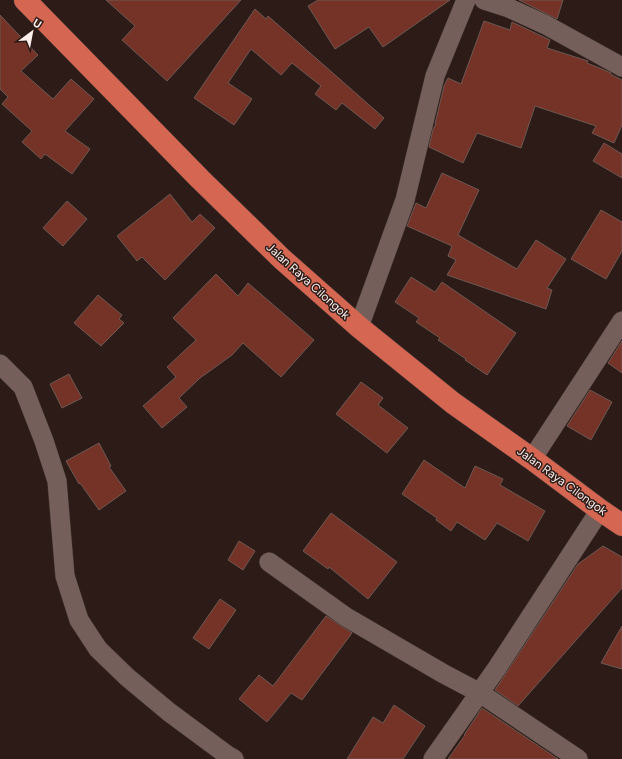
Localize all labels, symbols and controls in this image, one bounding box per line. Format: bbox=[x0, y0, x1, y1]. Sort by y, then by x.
north arrow bbox=[12, 12, 52, 52]
text: U bbox=[30, 16, 44, 32]
street label: Jalan Raya Cilongok bbox=[264, 240, 353, 322]
street label: Jalan Raya Cilongok bbox=[515, 444, 610, 518]

